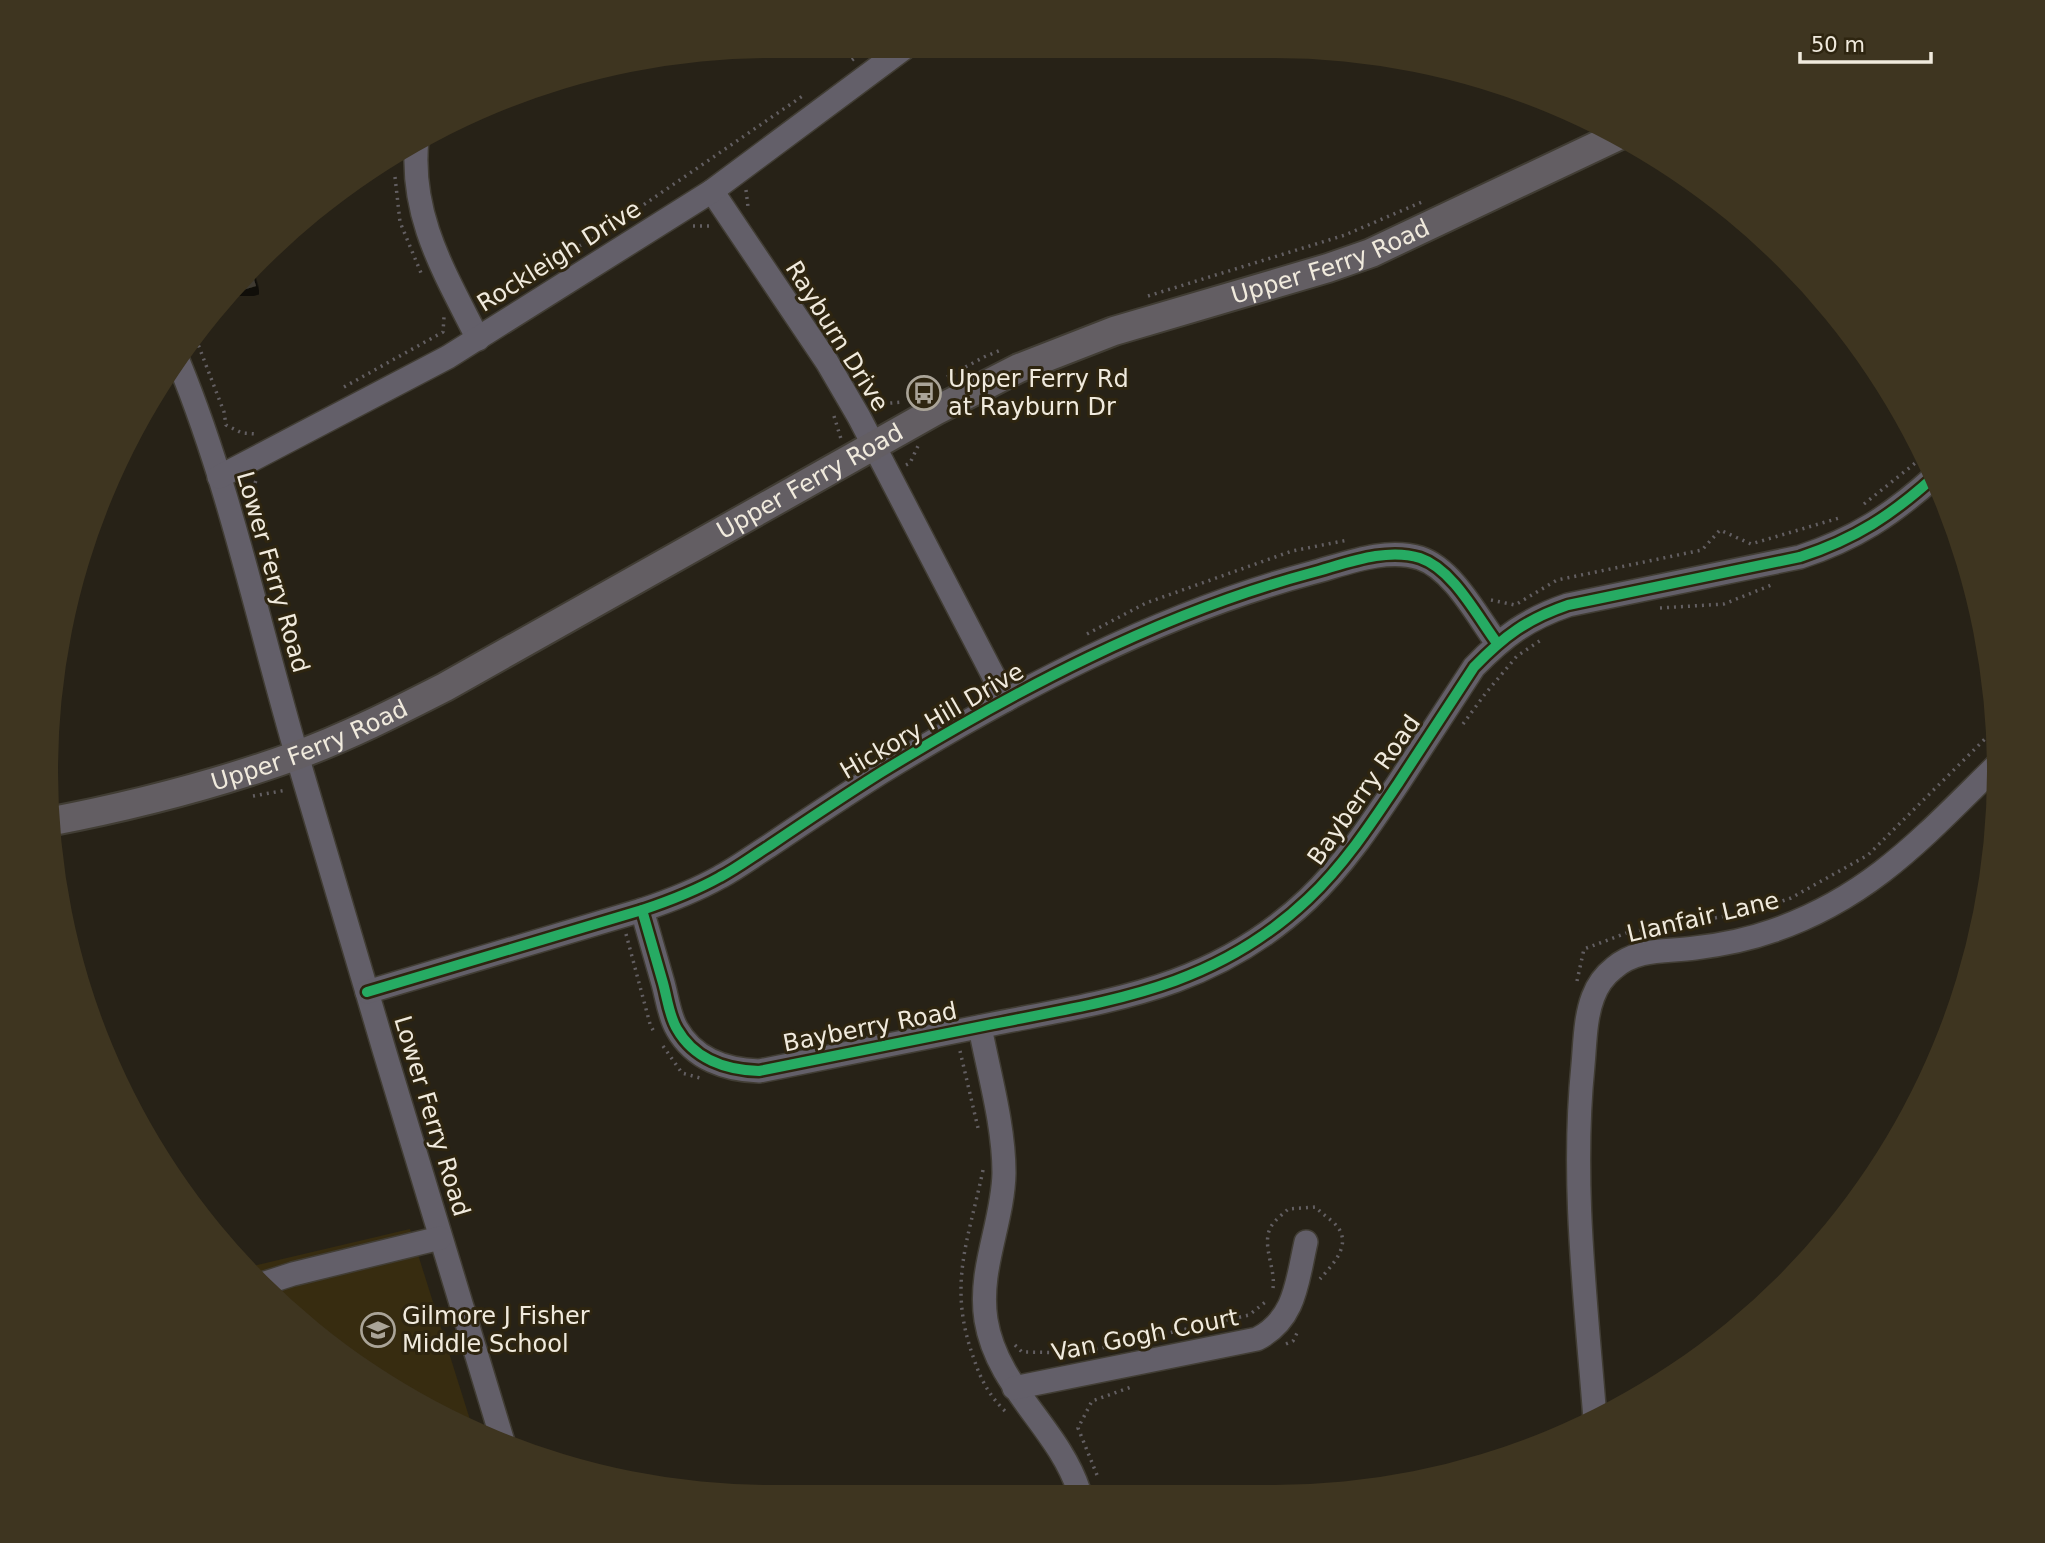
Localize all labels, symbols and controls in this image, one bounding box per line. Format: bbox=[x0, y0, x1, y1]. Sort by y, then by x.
scale bar bbox=[1800, 21, 1931, 65]
text: 50 m bbox=[1811, 33, 1865, 57]
street label: Rockleigh Drive bbox=[472, 194, 646, 318]
street label: Upper Ferry Road bbox=[1228, 213, 1434, 310]
street label: Rayburn Drive bbox=[780, 256, 894, 416]
place label: Upper Ferry Rd at Rayburn Dr bbox=[948, 365, 1129, 421]
bus stop icon: Upper Ferry Rd at Rayburn Dr bbox=[905, 374, 943, 412]
street label: Upper Ferry Road bbox=[712, 418, 908, 545]
street label: Lower Ferry Road bbox=[231, 468, 315, 676]
street label: Hickory Hill Drive bbox=[835, 657, 1029, 785]
street label: Upper Ferry Road bbox=[208, 694, 412, 796]
street label: Bayberry Road bbox=[1302, 710, 1426, 870]
street label: Llanfair Lane bbox=[1624, 886, 1782, 948]
street label: Bayberry Road bbox=[781, 996, 959, 1058]
street label: Lower Ferry Road bbox=[388, 1012, 476, 1220]
place label: Gilmore J Fisher Middle School bbox=[402, 1302, 590, 1358]
street label: Van Gogh Court bbox=[1049, 1303, 1241, 1367]
school or university icon: Gilmore J Fisher Middle School bbox=[359, 1311, 397, 1349]

